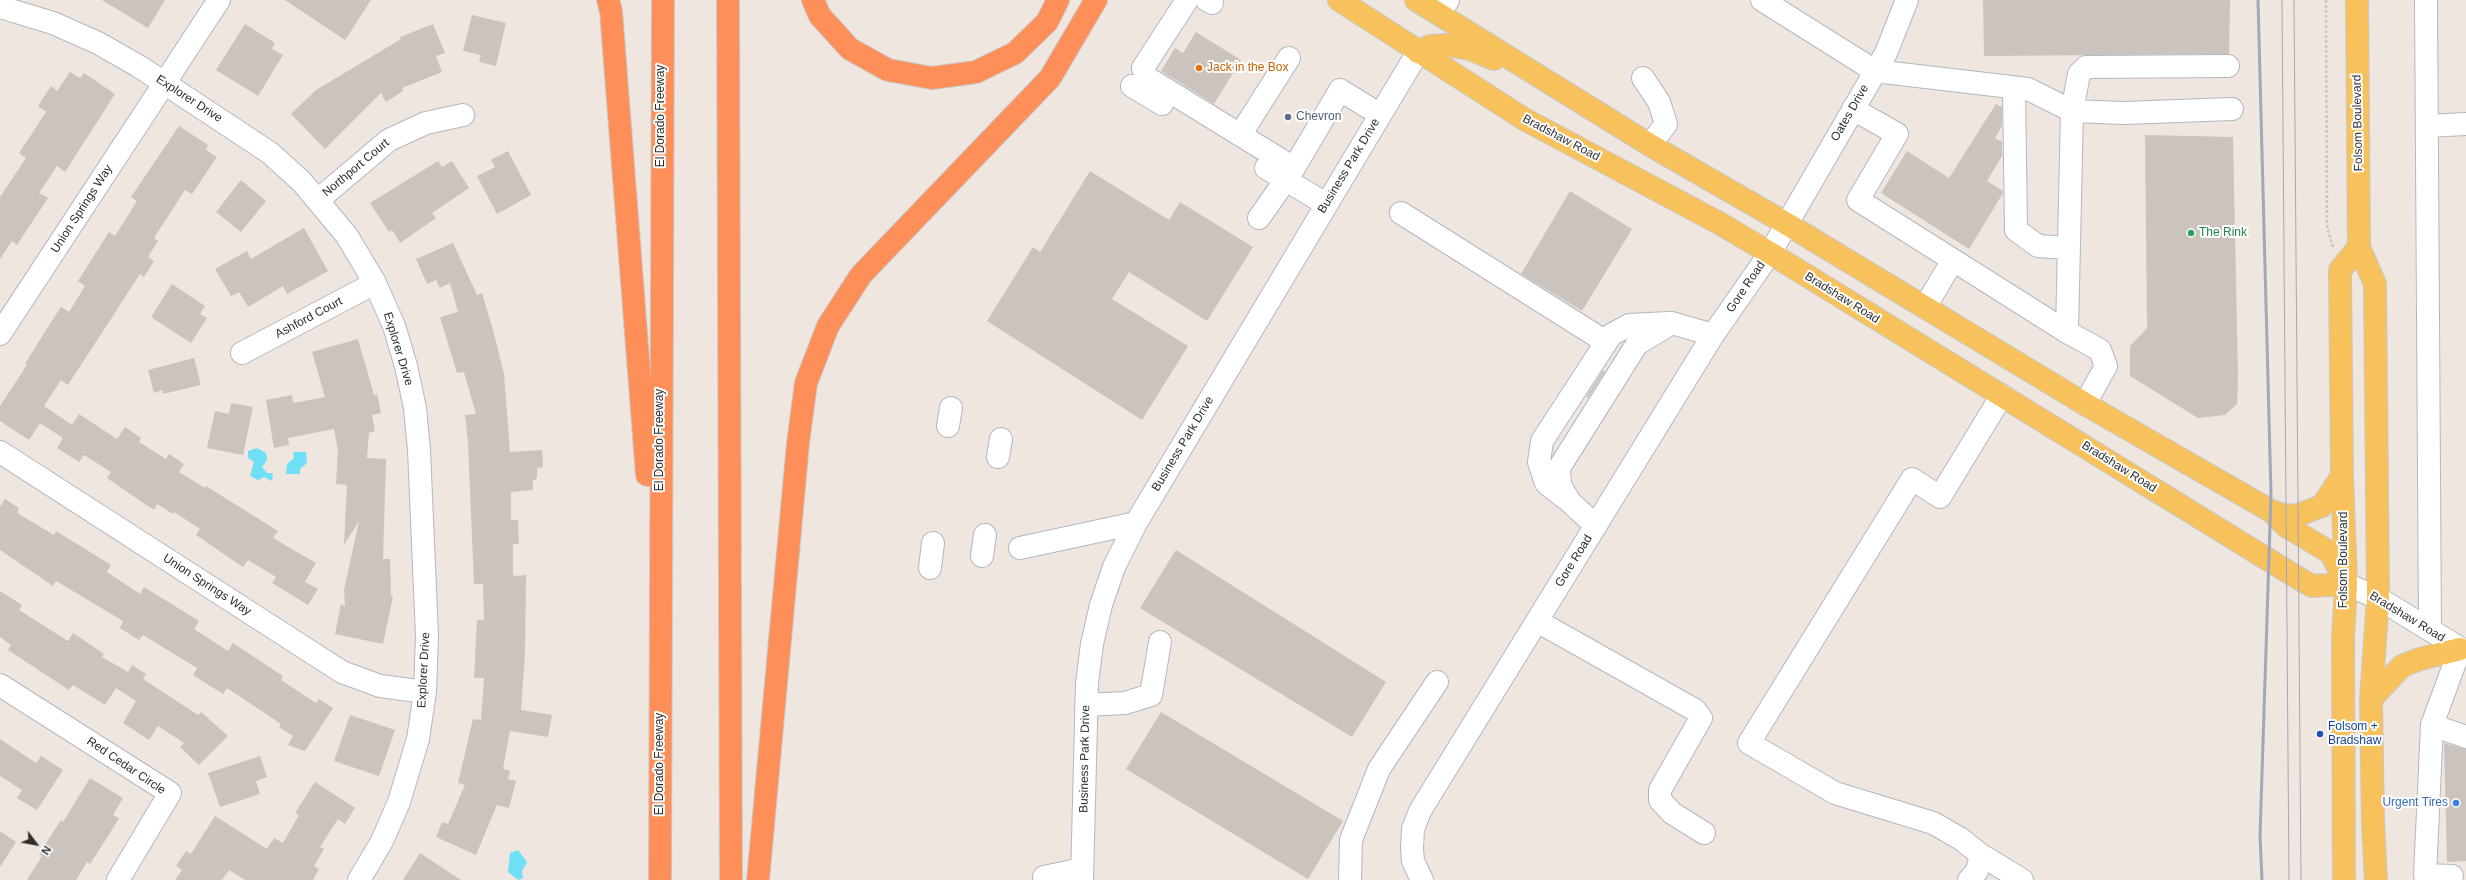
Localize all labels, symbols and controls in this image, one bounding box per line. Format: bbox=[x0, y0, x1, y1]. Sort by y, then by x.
place label: Jack in the Box bbox=[1207, 61, 1288, 75]
marker: Jack in the Box bbox=[1194, 63, 1204, 73]
street label: El Dorado Freeway bbox=[654, 65, 668, 167]
street label: Explorer Drive bbox=[153, 72, 225, 126]
street label: Folsom Boulevard bbox=[2350, 75, 2366, 171]
street label: Oates Drive bbox=[1828, 82, 1872, 144]
place label: Chevron bbox=[1296, 110, 1341, 124]
marker: Chevron bbox=[1283, 112, 1293, 122]
street label: Bradshaw Road bbox=[1520, 112, 1602, 164]
street label: Business Park Drive bbox=[1315, 116, 1383, 216]
street label: Northport Court bbox=[320, 136, 392, 200]
street label: Union Springs Way bbox=[48, 162, 116, 256]
place label: The Rink bbox=[2199, 226, 2247, 240]
marker: The Rink bbox=[2186, 228, 2196, 238]
street label: Gore Road bbox=[1724, 259, 1768, 315]
street label: Bradshaw Road bbox=[1802, 269, 1882, 327]
street label: Ashford Court bbox=[273, 294, 345, 342]
street label: Explorer Drive bbox=[380, 311, 416, 387]
street label: El Dorado Freeway bbox=[653, 389, 667, 491]
street label: Business Park Drive bbox=[1149, 394, 1217, 494]
street label: Bradshaw Road bbox=[2079, 438, 2159, 496]
street label: Folsom Boulevard bbox=[2337, 512, 2351, 608]
street label: Gore Road bbox=[1552, 532, 1596, 590]
street label: Union Springs Way bbox=[160, 551, 254, 619]
street label: Bradshaw Road bbox=[2367, 589, 2447, 645]
street label: Explorer Drive bbox=[415, 632, 433, 708]
street label: Business Park Drive bbox=[1077, 705, 1093, 813]
street label: El Dorado Freeway bbox=[653, 713, 667, 815]
place label: Folsom + Bradshaw bbox=[2328, 720, 2381, 748]
marker: Folsom + Bradshaw bbox=[2315, 729, 2325, 739]
street label: Red Cedar Circle bbox=[84, 734, 168, 798]
place label: Urgent Tires bbox=[2382, 796, 2448, 810]
marker: Urgent Tires bbox=[2451, 798, 2461, 808]
north arrow bbox=[16, 824, 56, 864]
text: N bbox=[39, 844, 53, 857]

